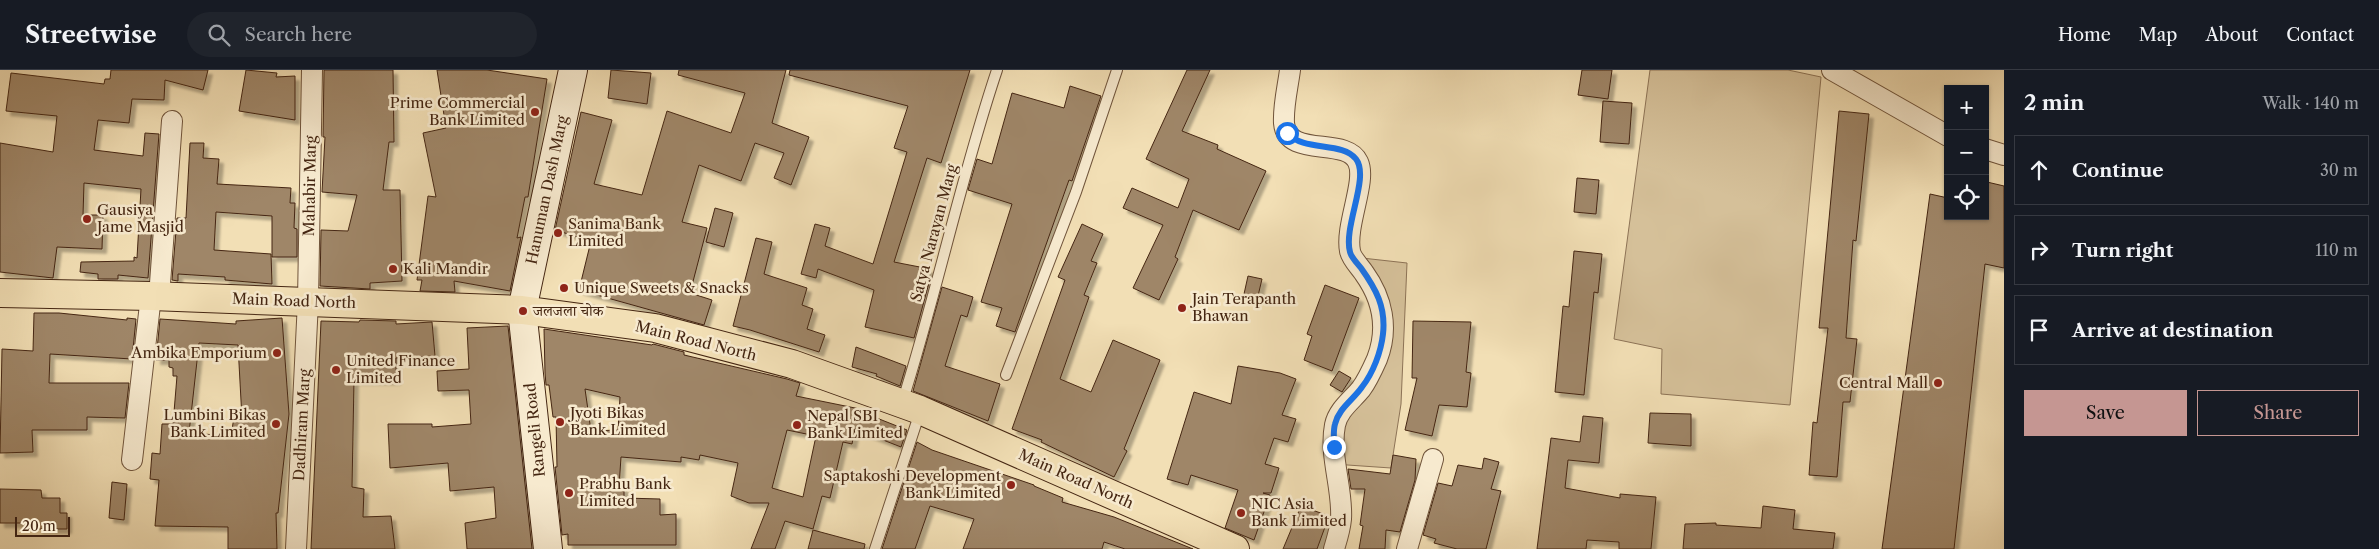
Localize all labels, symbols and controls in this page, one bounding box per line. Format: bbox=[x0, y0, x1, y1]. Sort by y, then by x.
search box bbox=[187, 12, 537, 57]
text: Streetwise bbox=[25, 20, 157, 49]
icon: search bbox=[205, 21, 233, 49]
text: Search here bbox=[245, 23, 352, 46]
text: Home bbox=[2058, 24, 2111, 46]
text: Map bbox=[2139, 24, 2177, 46]
text: About bbox=[2205, 24, 2258, 46]
text: Contact bbox=[2286, 24, 2354, 46]
map controls bbox=[1944, 85, 1989, 220]
button: + bbox=[1944, 85, 1989, 130]
text: 2 min bbox=[2024, 90, 2084, 115]
place label: Prime Commercial Bank Limited bbox=[390, 93, 526, 129]
text: Walk · 140 m bbox=[2262, 93, 2359, 113]
marker: Prime Commercial Bank Limited bbox=[529, 106, 541, 118]
street label: Hanuman Dash Marg bbox=[521, 114, 572, 266]
route start bbox=[1276, 122, 1299, 145]
button: − bbox=[1944, 130, 1989, 175]
street label: Mahabir Marg bbox=[299, 135, 320, 237]
icon: ahead bbox=[2025, 156, 2053, 184]
text: Continue bbox=[2072, 159, 2164, 182]
text: 30 m bbox=[2320, 160, 2358, 180]
street label: Satya Narayan Marg bbox=[906, 162, 961, 304]
button: locate bbox=[1944, 175, 1989, 220]
place label: Gausiya Jame Masjid bbox=[95, 200, 184, 236]
marker: Gausiya Jame Masjid bbox=[81, 213, 93, 225]
place label: Sanima Bank Limited bbox=[568, 214, 662, 250]
marker: Sanima Bank Limited bbox=[552, 227, 564, 239]
icon: right bbox=[2025, 236, 2053, 264]
text: Turn right bbox=[2072, 239, 2173, 262]
text: 110 m bbox=[2315, 240, 2358, 260]
place label: Kali Mandir bbox=[403, 259, 489, 278]
marker: Kali Mandir bbox=[387, 263, 399, 275]
place label: Unique Sweets & Snacks bbox=[574, 278, 749, 297]
marker: Unique Sweets & Snacks bbox=[558, 282, 570, 294]
street label: Main Road North bbox=[232, 289, 357, 312]
place label: Jain Terapanth Bhawan bbox=[1190, 289, 1297, 325]
place label: जलजला चोक bbox=[532, 301, 605, 320]
marker: Jain Terapanth Bhawan bbox=[1176, 302, 1188, 314]
marker: जलजला चोक bbox=[517, 305, 529, 317]
street label: Main Road North bbox=[634, 316, 759, 365]
icon: arrive bbox=[2025, 316, 2053, 344]
text: Arrive at destination bbox=[2072, 319, 2273, 342]
place label: Ambika Emporium bbox=[130, 343, 267, 362]
marker: Ambika Emporium bbox=[271, 347, 283, 359]
place label: United Finance Limited bbox=[346, 351, 455, 387]
marker: United Finance Limited bbox=[330, 364, 342, 376]
street label: Dadhiram Marg bbox=[289, 368, 314, 482]
place label: Central Mall bbox=[1839, 373, 1929, 392]
marker: Central Mall bbox=[1932, 377, 1944, 389]
street label: Rangeli Road bbox=[520, 382, 549, 478]
button: Save bbox=[2024, 390, 2187, 436]
button: Share bbox=[2197, 390, 2359, 436]
place label: Jyoti Bikas Bank Limited bbox=[568, 403, 666, 439]
place label: Lumbini Bikas Bank Limited bbox=[164, 405, 266, 441]
place label: Nepal SBI Bank Limited bbox=[807, 406, 903, 442]
marker: Jyoti Bikas Bank Limited bbox=[554, 416, 566, 428]
marker: Lumbini Bikas Bank Limited bbox=[270, 418, 282, 430]
marker: Nepal SBI Bank Limited bbox=[791, 419, 803, 431]
route end bbox=[1323, 436, 1346, 459]
street label: Main Road North bbox=[1016, 445, 1137, 513]
place label: Saptakoshi Development Bank Limited bbox=[824, 466, 1002, 502]
place label: Prabhu Bank Limited bbox=[579, 474, 673, 510]
marker: Saptakoshi Development Bank Limited bbox=[1005, 479, 1017, 491]
marker: Prabhu Bank Limited bbox=[563, 487, 575, 499]
place label: NIC Asia Bank Limited bbox=[1251, 494, 1347, 530]
marker: NIC Asia Bank Limited bbox=[1235, 507, 1247, 519]
scale bar bbox=[15, 514, 70, 537]
text: 20 m bbox=[22, 517, 56, 535]

